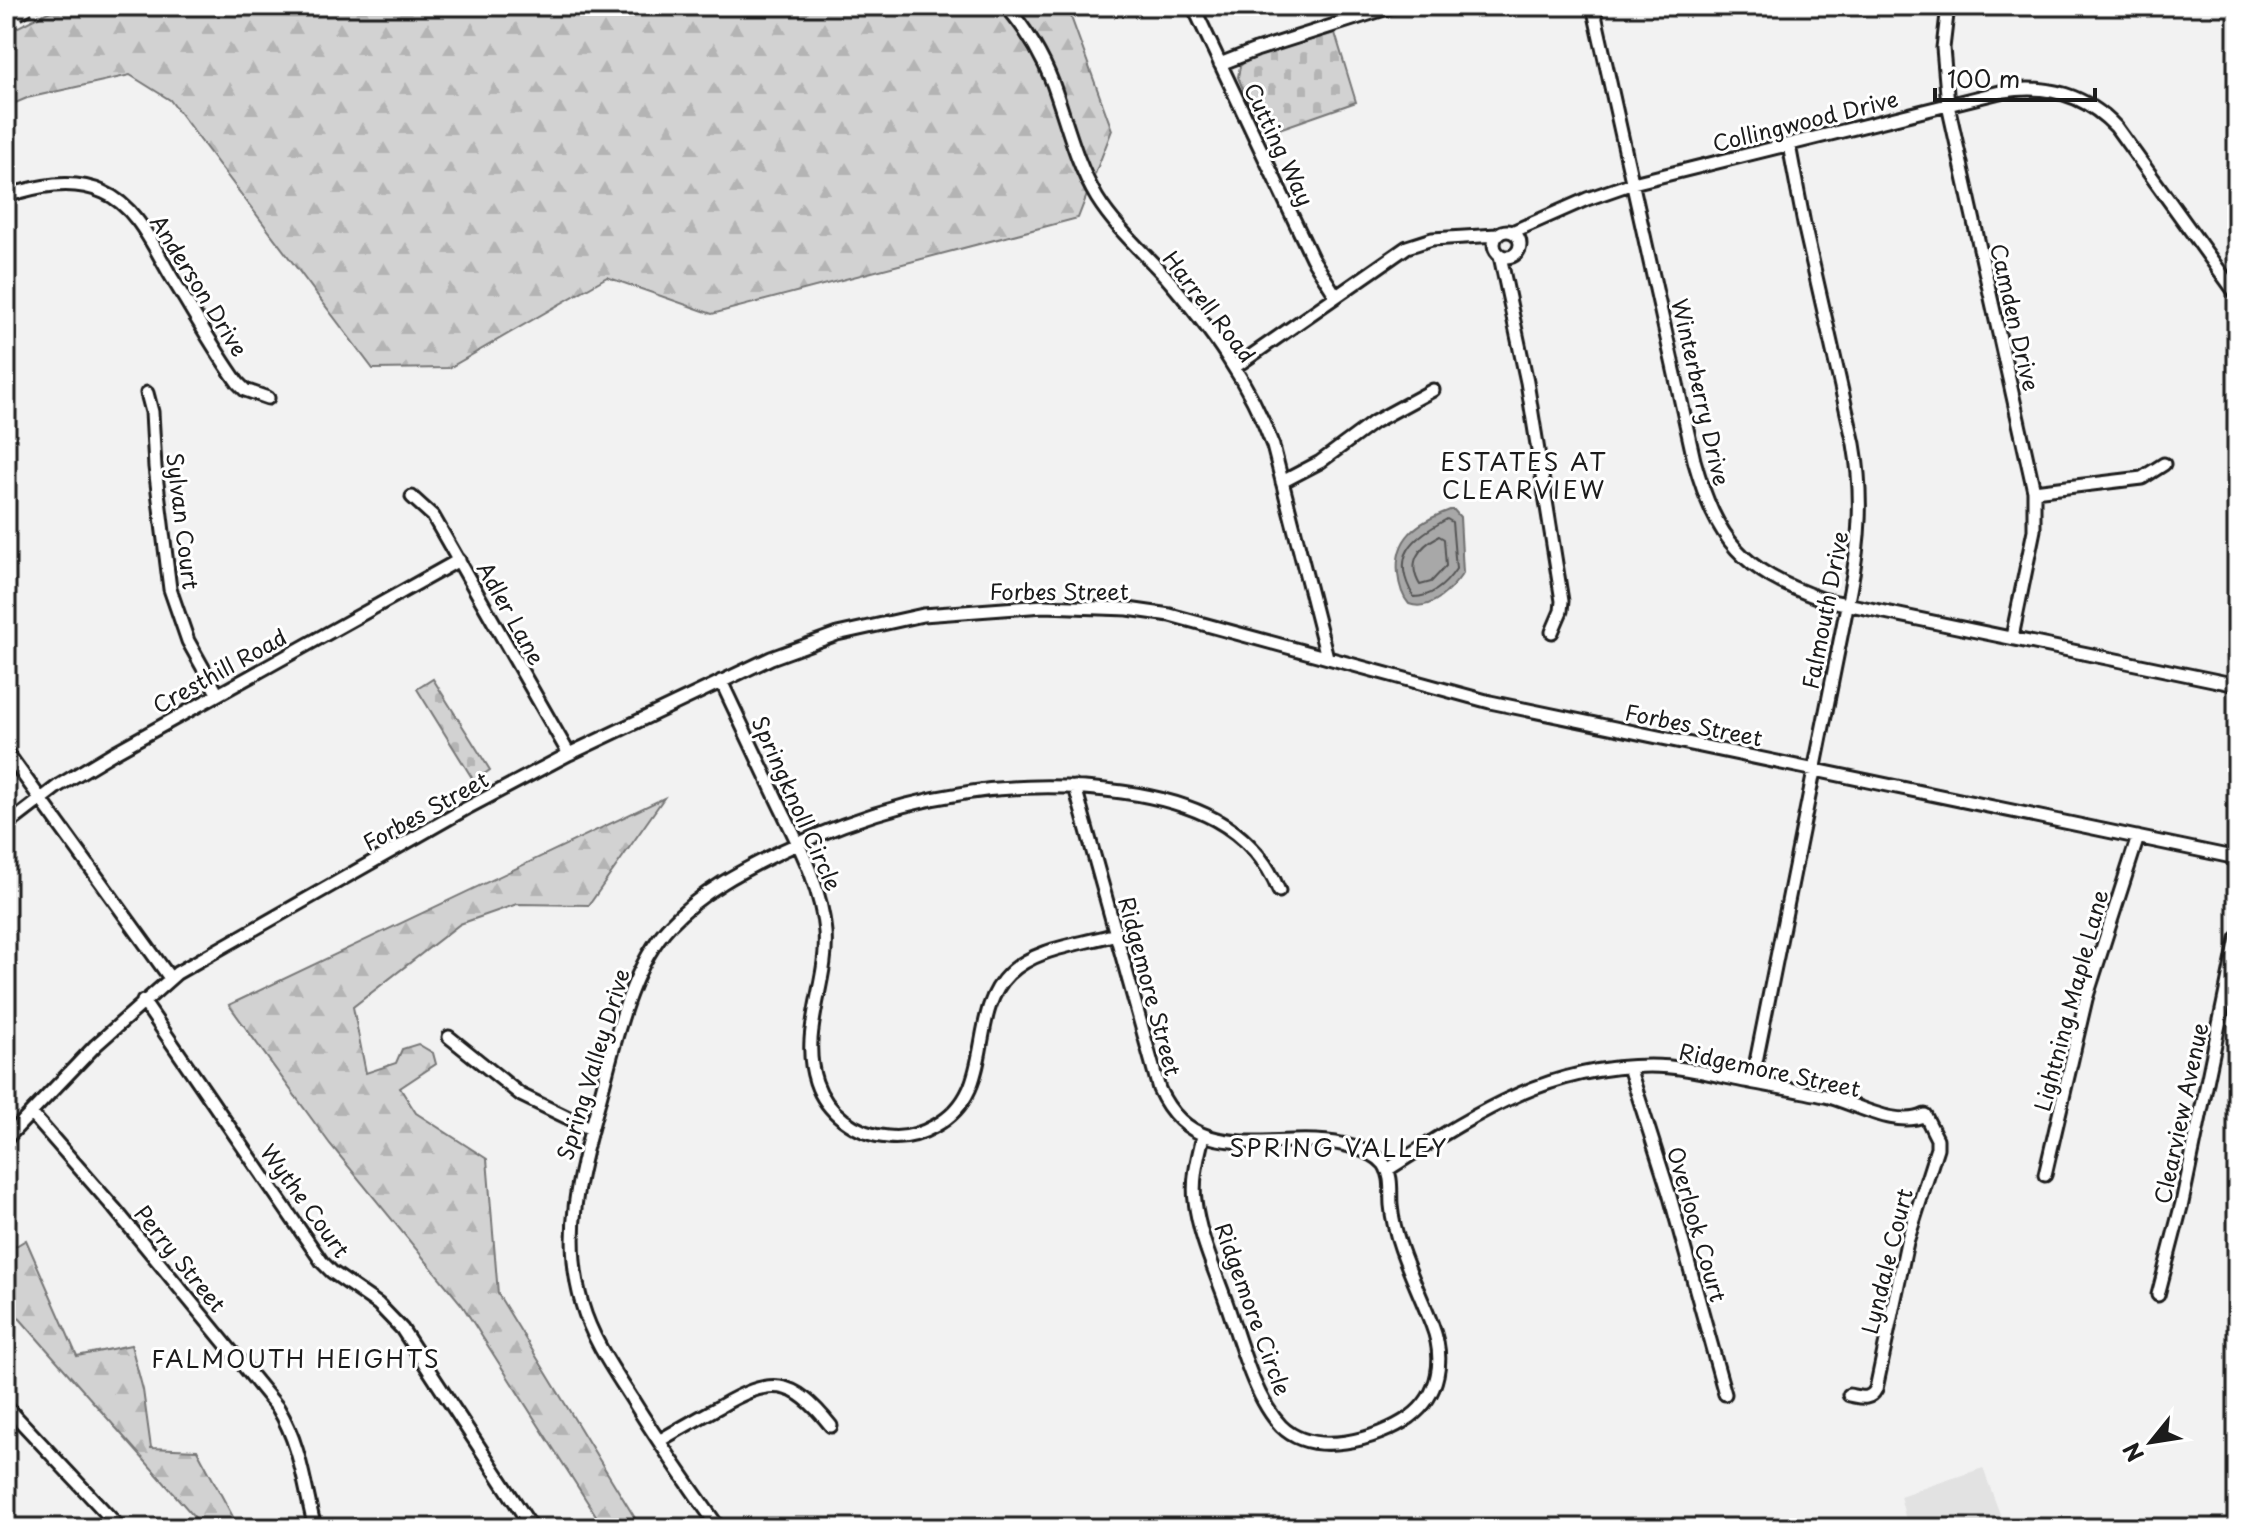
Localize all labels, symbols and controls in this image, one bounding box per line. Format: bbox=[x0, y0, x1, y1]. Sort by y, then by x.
scale bar bbox=[1935, 52, 2095, 102]
text: 100 m bbox=[1947, 60, 2020, 96]
street label: Cutting Way bbox=[1237, 77, 1323, 211]
street label: Collingwood Drive bbox=[1709, 81, 1901, 159]
street label: Anderson Drive bbox=[143, 208, 257, 362]
street label: Camden Drive bbox=[1983, 240, 2049, 394]
street label: Harrell Road bbox=[1156, 243, 1264, 369]
street label: Winterberry Drive bbox=[1664, 295, 1740, 489]
district label: ESTATES AT CLEARVIEW bbox=[1440, 443, 1608, 507]
street label: Sylvan Court bbox=[159, 451, 209, 591]
street label: Falmouth Drive bbox=[1793, 528, 1855, 692]
street label: Adler Lane bbox=[470, 555, 554, 671]
street label: Forbes Street bbox=[989, 574, 1129, 607]
street label: Cresthill Road bbox=[146, 619, 292, 721]
street label: Forbes Street bbox=[1623, 695, 1766, 753]
street label: Springknoll Circle bbox=[745, 710, 851, 896]
street label: Forbes Street bbox=[356, 762, 494, 858]
street label: Lightning Maple Lane bbox=[2025, 886, 2115, 1114]
street label: Ridgemore Street bbox=[1111, 893, 1191, 1079]
street label: Spring Valley Drive bbox=[547, 964, 637, 1164]
street label: Clearview Avenue bbox=[2145, 1019, 2215, 1207]
street label: Ridgemore Street bbox=[1676, 1034, 1864, 1104]
district label: SPRING VALLEY bbox=[1230, 1129, 1448, 1165]
street label: Wythe Court bbox=[253, 1136, 359, 1264]
street label: Overlook Court bbox=[1660, 1142, 1736, 1306]
street label: Lyndale Court bbox=[1852, 1185, 1920, 1337]
street label: Perry Street bbox=[127, 1197, 235, 1319]
street label: Ridgemore Circle bbox=[1207, 1218, 1301, 1400]
district label: FALMOUTH HEIGHTS bbox=[151, 1340, 441, 1376]
north arrow bbox=[2111, 1402, 2191, 1482]
text: N bbox=[2114, 1437, 2151, 1469]

